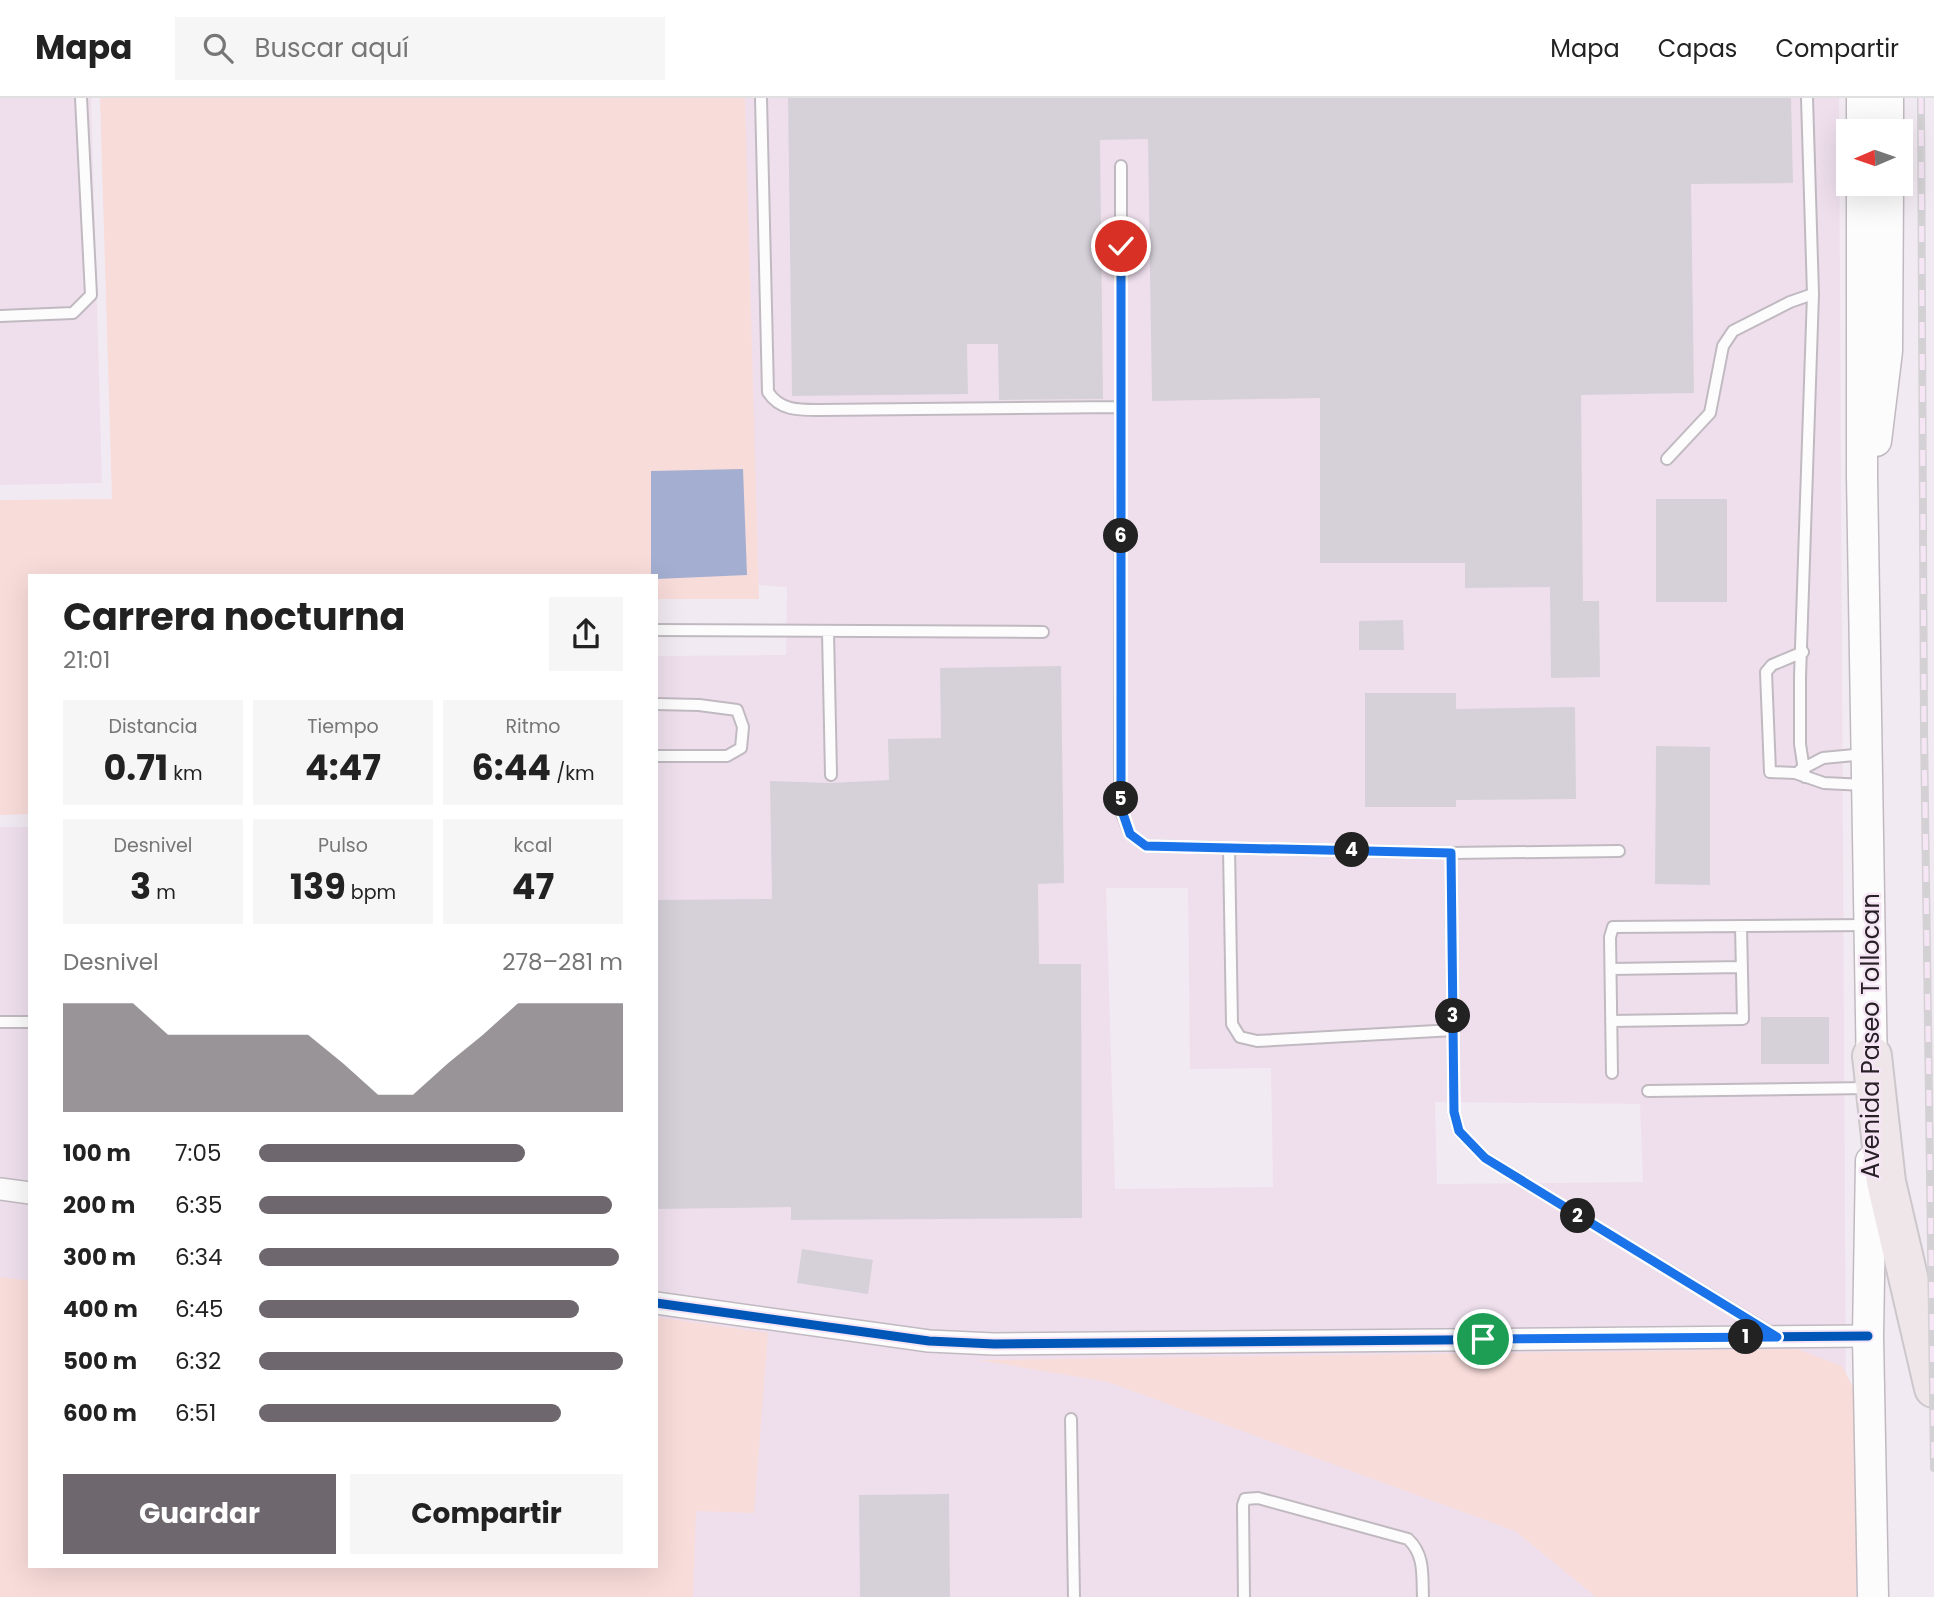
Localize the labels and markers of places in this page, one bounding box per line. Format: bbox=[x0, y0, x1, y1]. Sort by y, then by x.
pin bbox=[1091, 216, 1151, 276]
pin: 6 bbox=[1104, 518, 1138, 554]
pin: 5 bbox=[1104, 782, 1138, 816]
pin: 4 bbox=[1334, 832, 1370, 868]
pin: 3 bbox=[1436, 998, 1470, 1034]
pin: 2 bbox=[1560, 1198, 1596, 1234]
pin bbox=[1453, 1309, 1513, 1369]
pin: 1 bbox=[1728, 1320, 1764, 1354]

